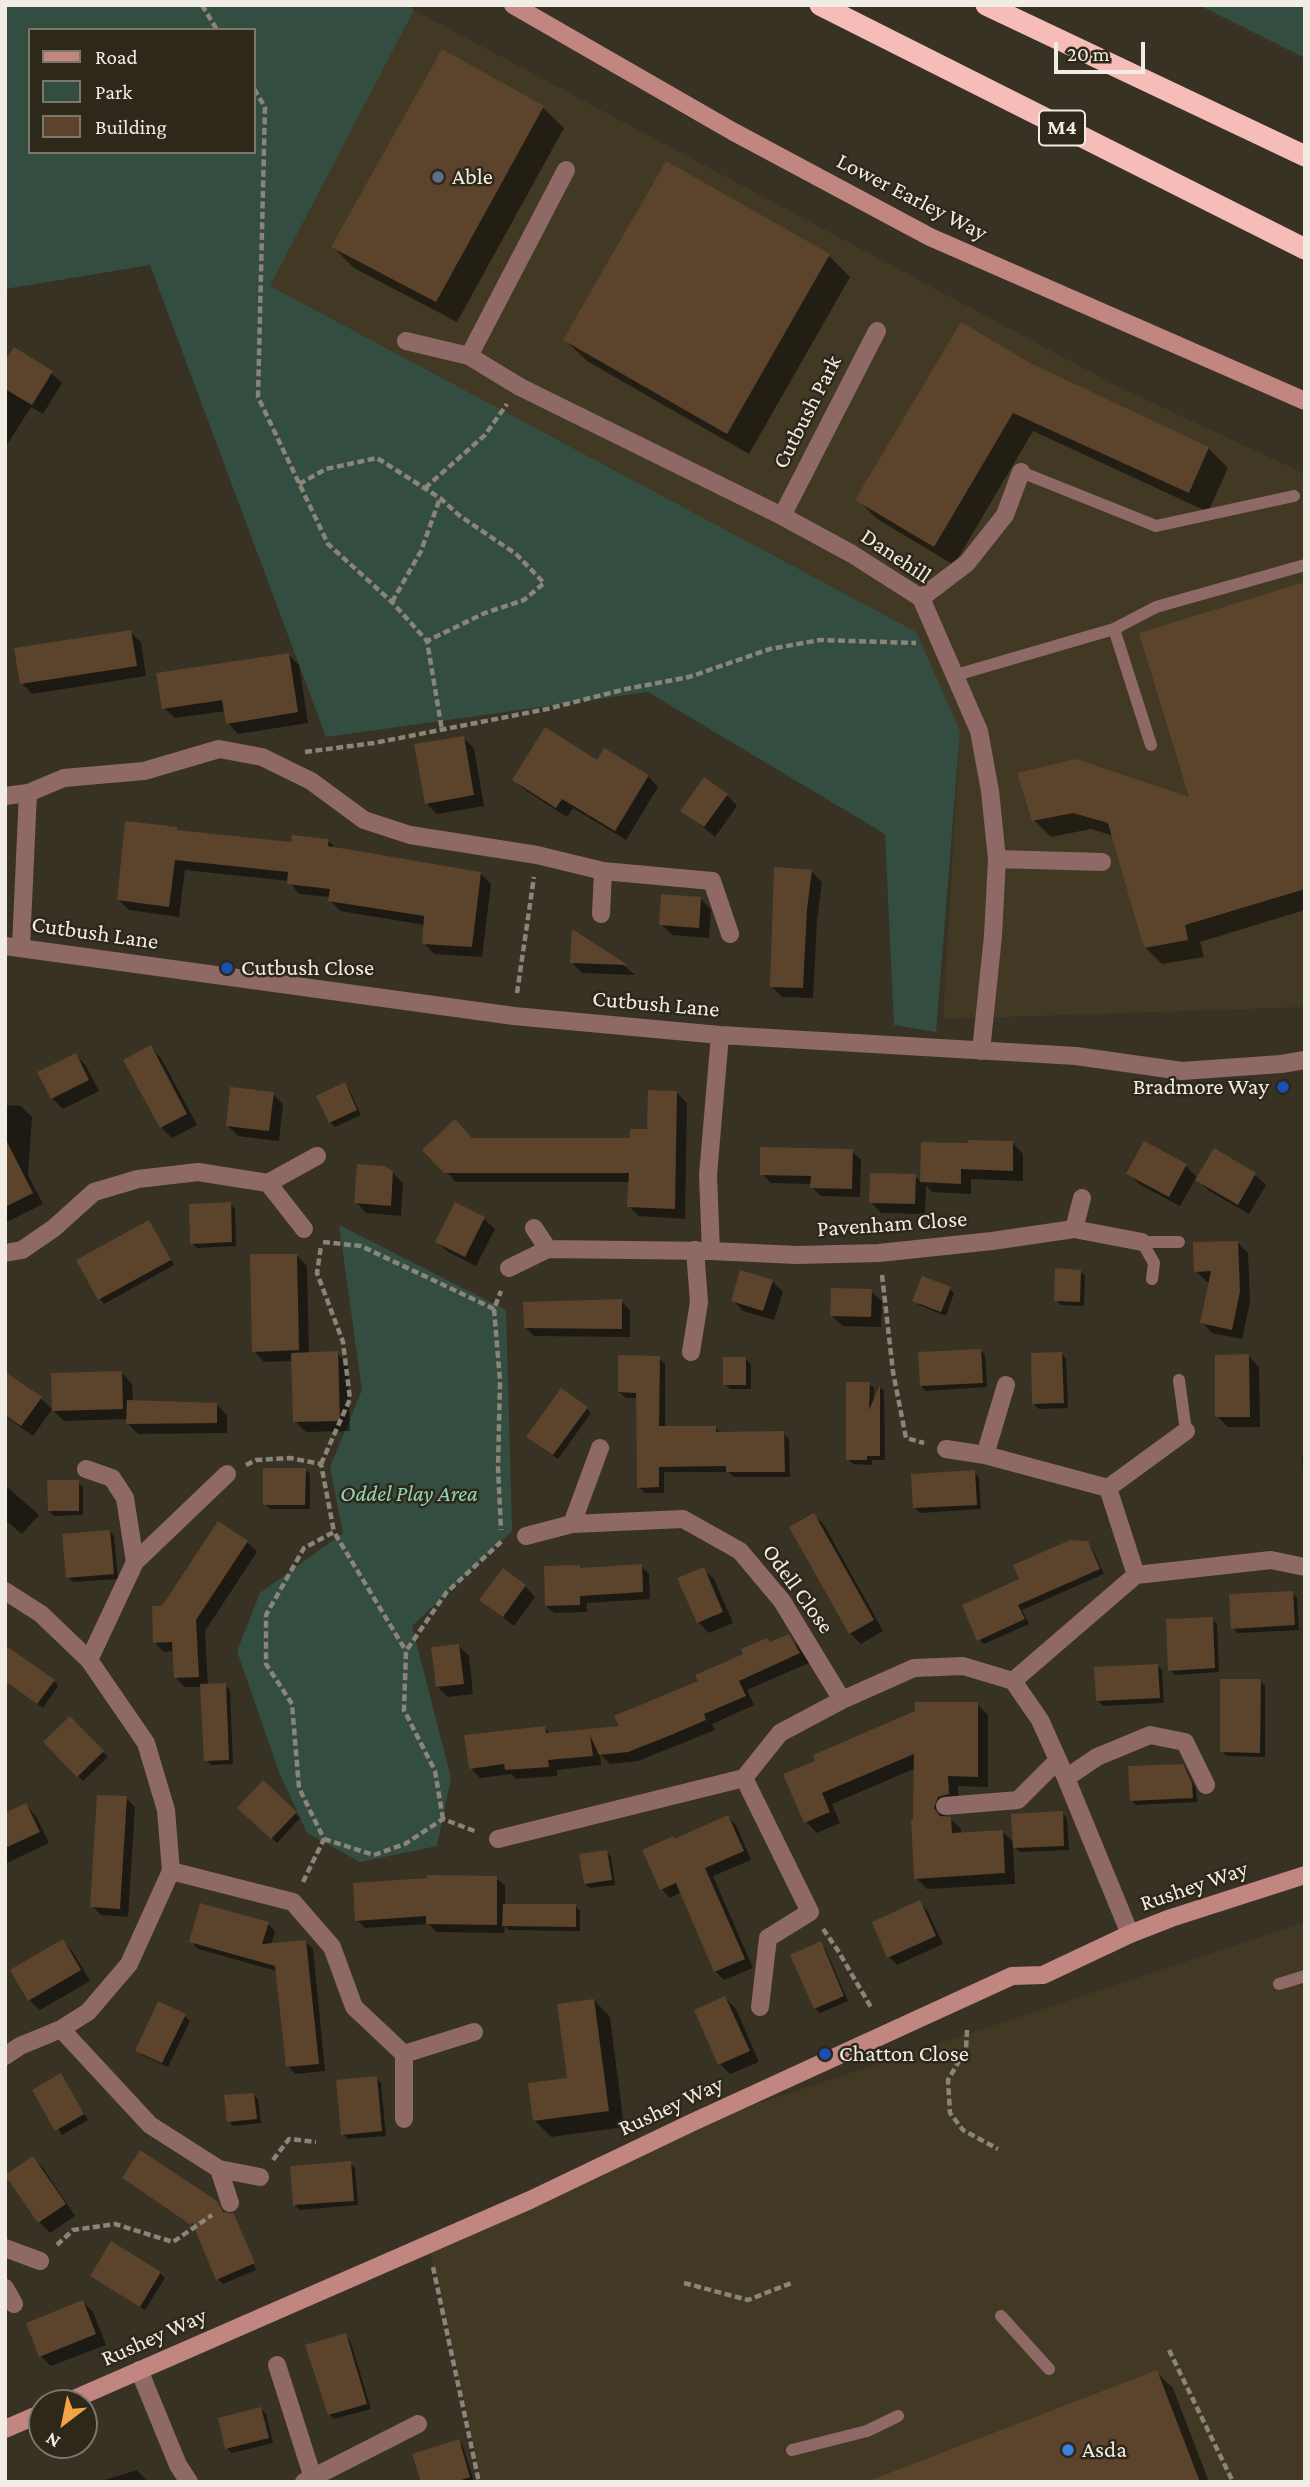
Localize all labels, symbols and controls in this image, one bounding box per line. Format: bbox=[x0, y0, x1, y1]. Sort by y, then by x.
legend bbox=[28, 28, 256, 154]
scale bar bbox=[1058, 28, 1149, 72]
text: 20 m bbox=[1067, 42, 1110, 66]
text: Road bbox=[95, 45, 138, 69]
text: Park bbox=[95, 80, 132, 104]
road number: M4 bbox=[1039, 110, 1085, 146]
text: Building bbox=[95, 115, 167, 139]
street label: Lower Earley Way bbox=[832, 147, 992, 247]
place label: Able bbox=[452, 163, 493, 191]
marker: Able bbox=[430, 169, 446, 185]
street label: Cutbush Park bbox=[767, 351, 847, 473]
street label: Danehill bbox=[856, 523, 936, 589]
street label: Cutbush Lane bbox=[30, 910, 160, 956]
place label: Cutbush Close bbox=[241, 954, 374, 982]
marker: Cutbush Close bbox=[219, 960, 235, 976]
street label: Cutbush Lane bbox=[591, 985, 721, 1023]
place label: Bradmore Way bbox=[1133, 1073, 1269, 1101]
marker: Bradmore Way bbox=[1275, 1079, 1291, 1095]
street label: Pavenham Close bbox=[816, 1205, 968, 1243]
park label: Oddel Play Area bbox=[340, 1480, 478, 1508]
street label: Odell Close bbox=[756, 1539, 840, 1639]
street label: Rushey Way bbox=[1136, 1855, 1252, 1917]
place label: Chatton Close bbox=[839, 2040, 969, 2068]
marker: Chatton Close bbox=[817, 2046, 833, 2062]
street label: Rushey Way bbox=[614, 2070, 728, 2142]
street label: Rushey Way bbox=[97, 2302, 211, 2372]
north arrow bbox=[28, 2389, 98, 2459]
text: N bbox=[42, 2428, 64, 2453]
place label: Asda bbox=[1082, 2436, 1127, 2464]
marker: Asda bbox=[1060, 2442, 1076, 2458]

